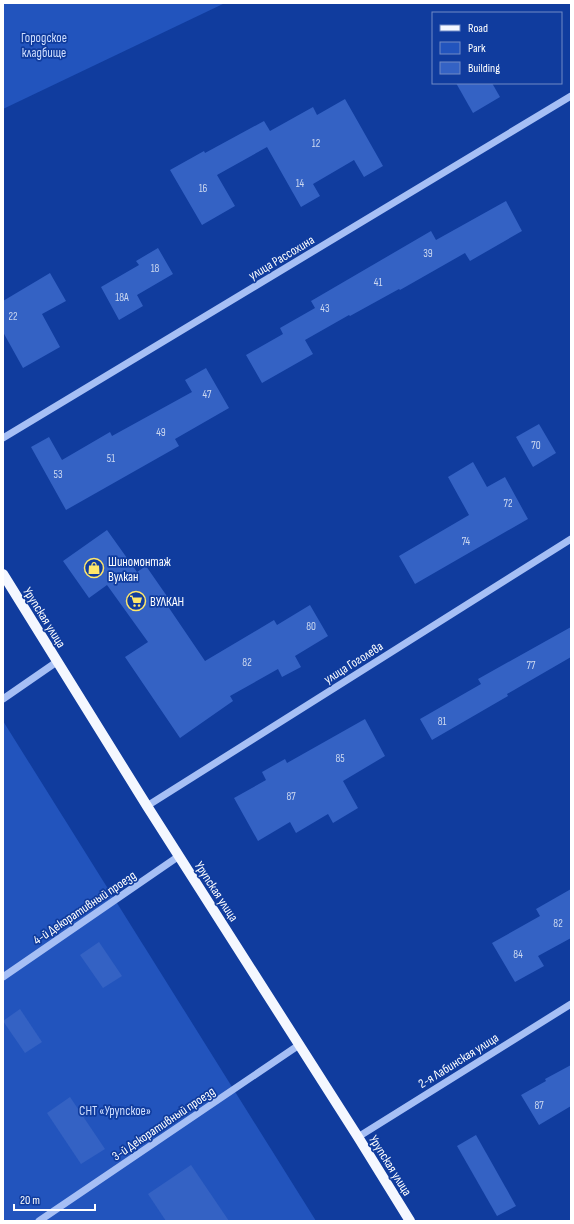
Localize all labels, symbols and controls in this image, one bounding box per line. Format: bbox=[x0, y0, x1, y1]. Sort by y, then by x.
legend bbox=[432, 12, 562, 84]
text: Road bbox=[468, 21, 488, 36]
park label: Городское кладбище bbox=[21, 30, 67, 61]
text: Park bbox=[468, 41, 486, 56]
text: Building bbox=[468, 61, 500, 76]
house number: 12 bbox=[312, 137, 321, 150]
house number: 14 bbox=[296, 177, 305, 190]
house number: 16 bbox=[199, 182, 208, 195]
street label: улица Рассохина bbox=[246, 232, 317, 284]
house number: 39 bbox=[423, 247, 433, 260]
house number: 18 bbox=[151, 262, 160, 275]
house number: 41 bbox=[374, 276, 382, 289]
house number: 18А bbox=[115, 291, 129, 304]
house number: 43 bbox=[320, 302, 330, 315]
house number: 22 bbox=[8, 310, 18, 323]
house number: 47 bbox=[203, 388, 212, 401]
house number: 49 bbox=[156, 426, 166, 439]
house number: 70 bbox=[531, 439, 541, 452]
house number: 51 bbox=[107, 452, 115, 465]
house number: 53 bbox=[53, 468, 63, 481]
house number: 72 bbox=[504, 497, 513, 510]
house number: 74 bbox=[462, 535, 471, 548]
place label: Шиномонтаж Вулкан bbox=[108, 554, 171, 585]
shop icon: Шиномонтаж Вулкан bbox=[83, 557, 105, 579]
street label: Урупская улица bbox=[19, 584, 69, 651]
supermarket icon: ВУЛКАН bbox=[125, 590, 147, 612]
place label: ВУЛКАН bbox=[150, 594, 184, 610]
house number: 80 bbox=[306, 620, 316, 633]
street label: улица Гоголева bbox=[321, 638, 386, 687]
house number: 82 bbox=[242, 656, 252, 669]
house number: 77 bbox=[527, 659, 536, 672]
house number: 81 bbox=[438, 715, 446, 728]
house number: 85 bbox=[335, 752, 345, 765]
house number: 87 bbox=[286, 790, 296, 803]
street label: Урупская улица bbox=[191, 859, 241, 925]
street label: 4-й Декоративный проезд bbox=[30, 867, 139, 948]
house number: 82 bbox=[553, 917, 563, 930]
house number: 84 bbox=[513, 948, 523, 961]
street label: 2-я Лабинская улица bbox=[415, 1030, 502, 1092]
street label: 3-й Декоративный проезд bbox=[109, 1083, 218, 1164]
house number: 87 bbox=[534, 1099, 544, 1112]
park label: СНТ «Урупское» bbox=[79, 1103, 151, 1119]
street label: Урупская улица bbox=[365, 1132, 415, 1199]
scale bar bbox=[14, 1186, 95, 1212]
text: 20 m bbox=[20, 1193, 40, 1208]

